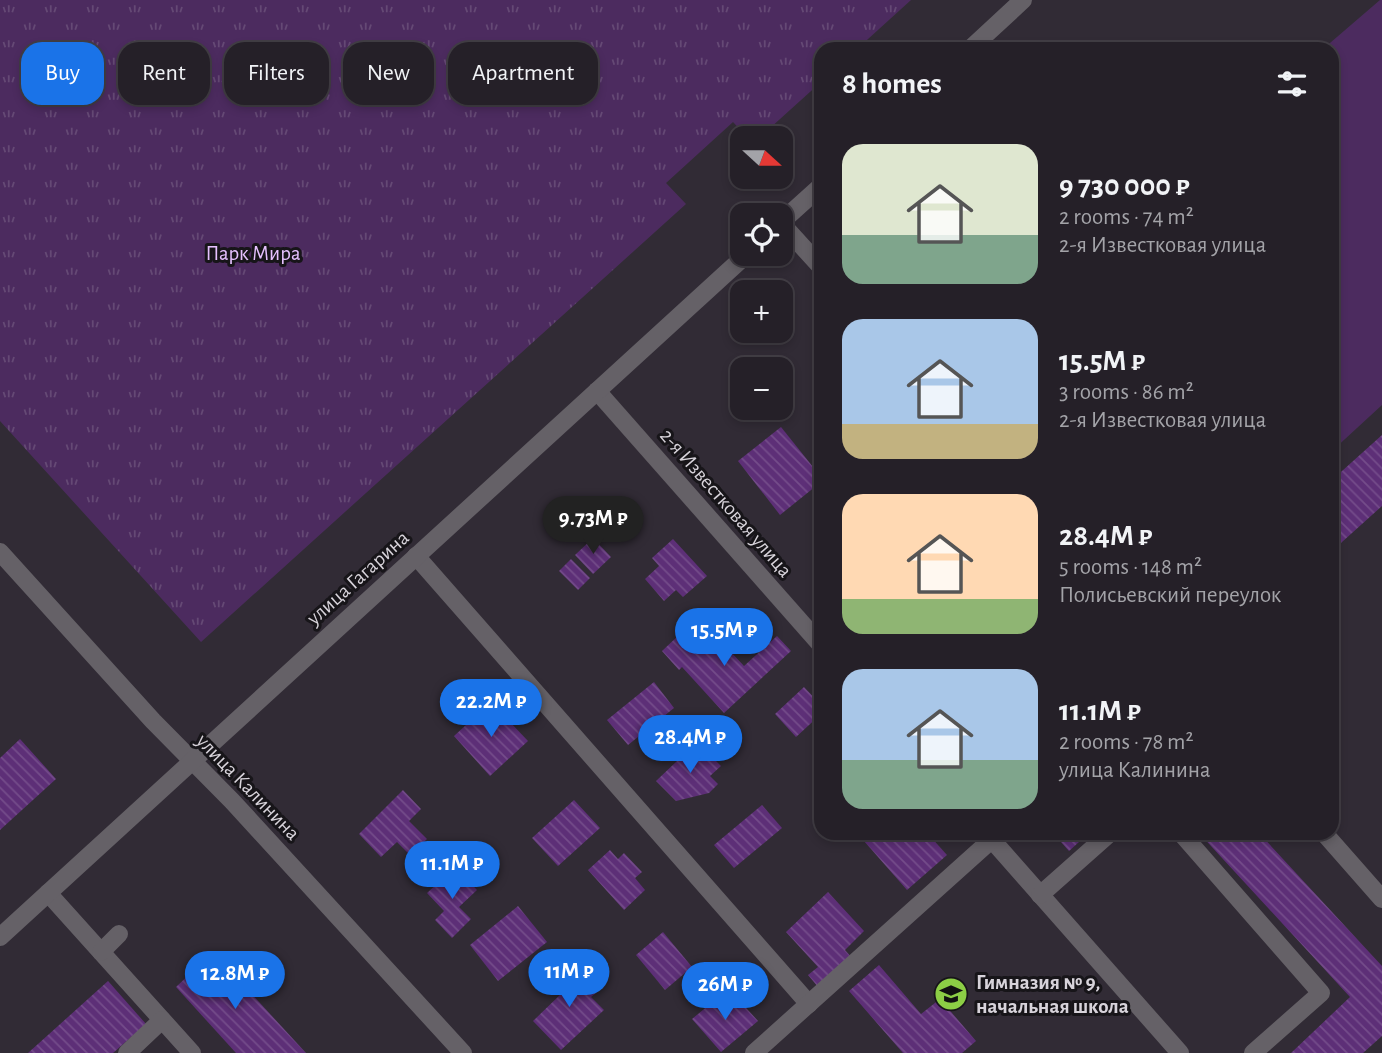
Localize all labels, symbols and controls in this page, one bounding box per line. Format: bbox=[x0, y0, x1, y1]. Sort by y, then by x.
chip: Buy bbox=[21, 42, 104, 105]
chip: Rent bbox=[118, 42, 210, 105]
chip: Filters bbox=[224, 42, 329, 105]
chip: New bbox=[343, 42, 434, 105]
chip: Apartment bbox=[448, 42, 598, 105]
icon: filters bbox=[1273, 65, 1311, 103]
text: 8 homes bbox=[842, 69, 942, 99]
north arrow bbox=[730, 126, 793, 189]
map controls bbox=[730, 126, 793, 420]
text: 9 730 000 ₽ bbox=[1059, 171, 1190, 201]
icon: home bbox=[898, 172, 982, 256]
button: locate bbox=[730, 203, 793, 266]
text: 2 rooms · 74 m² bbox=[1059, 206, 1194, 229]
text: 2-я Известковая улица bbox=[1059, 234, 1266, 257]
park label: Парк Мира bbox=[205, 243, 301, 264]
button: + bbox=[730, 280, 793, 343]
text: 15.5M ₽ bbox=[1059, 346, 1145, 376]
icon: home bbox=[898, 347, 982, 431]
button: − bbox=[730, 357, 793, 420]
text: 3 rooms · 86 m² bbox=[1059, 381, 1194, 404]
text: 2-я Известковая улица bbox=[1059, 409, 1266, 432]
street label: 2-я Известковая улица bbox=[656, 425, 796, 582]
pin: 9.73M ₽ bbox=[528, 496, 658, 556]
text: 9.73M ₽ bbox=[559, 507, 627, 530]
text: 28.4M ₽ bbox=[1059, 521, 1152, 551]
icon: home bbox=[898, 522, 982, 606]
street label: улица Гагарина bbox=[302, 527, 413, 630]
text: 5 rooms · 148 m² bbox=[1059, 556, 1202, 579]
text: Полисьевский переулок bbox=[1059, 584, 1281, 607]
pin: 15.5M ₽ bbox=[659, 608, 789, 668]
text: 15.5M ₽ bbox=[691, 619, 757, 642]
pin: 22.2M ₽ bbox=[426, 680, 556, 739]
text: 22.2M ₽ bbox=[456, 690, 526, 713]
text: 11.1M ₽ bbox=[1059, 696, 1141, 726]
icon: home bbox=[898, 697, 982, 781]
pin: 28.4M ₽ bbox=[625, 716, 755, 775]
text: 28.4M ₽ bbox=[654, 726, 726, 749]
street label: улица Калинина bbox=[192, 729, 304, 844]
text: 2 rooms · 78 m² bbox=[1059, 731, 1194, 754]
text: улица Калинина bbox=[1059, 759, 1211, 782]
pin: 11.1M ₽ bbox=[387, 842, 517, 901]
text: 11.1M ₽ bbox=[421, 852, 483, 875]
pin: 11M ₽ bbox=[520, 950, 618, 1009]
pin: 12.8M ₽ bbox=[170, 951, 300, 1011]
text: 11M ₽ bbox=[544, 960, 594, 983]
text: 12.8M ₽ bbox=[201, 962, 269, 985]
pin: 26M ₽ bbox=[676, 962, 774, 1022]
place label: Гимназия № 9, начальная школа bbox=[976, 972, 1129, 1017]
text: 26M ₽ bbox=[698, 973, 752, 996]
school or university icon: Гимназия № 9, начальная школа bbox=[932, 975, 970, 1013]

